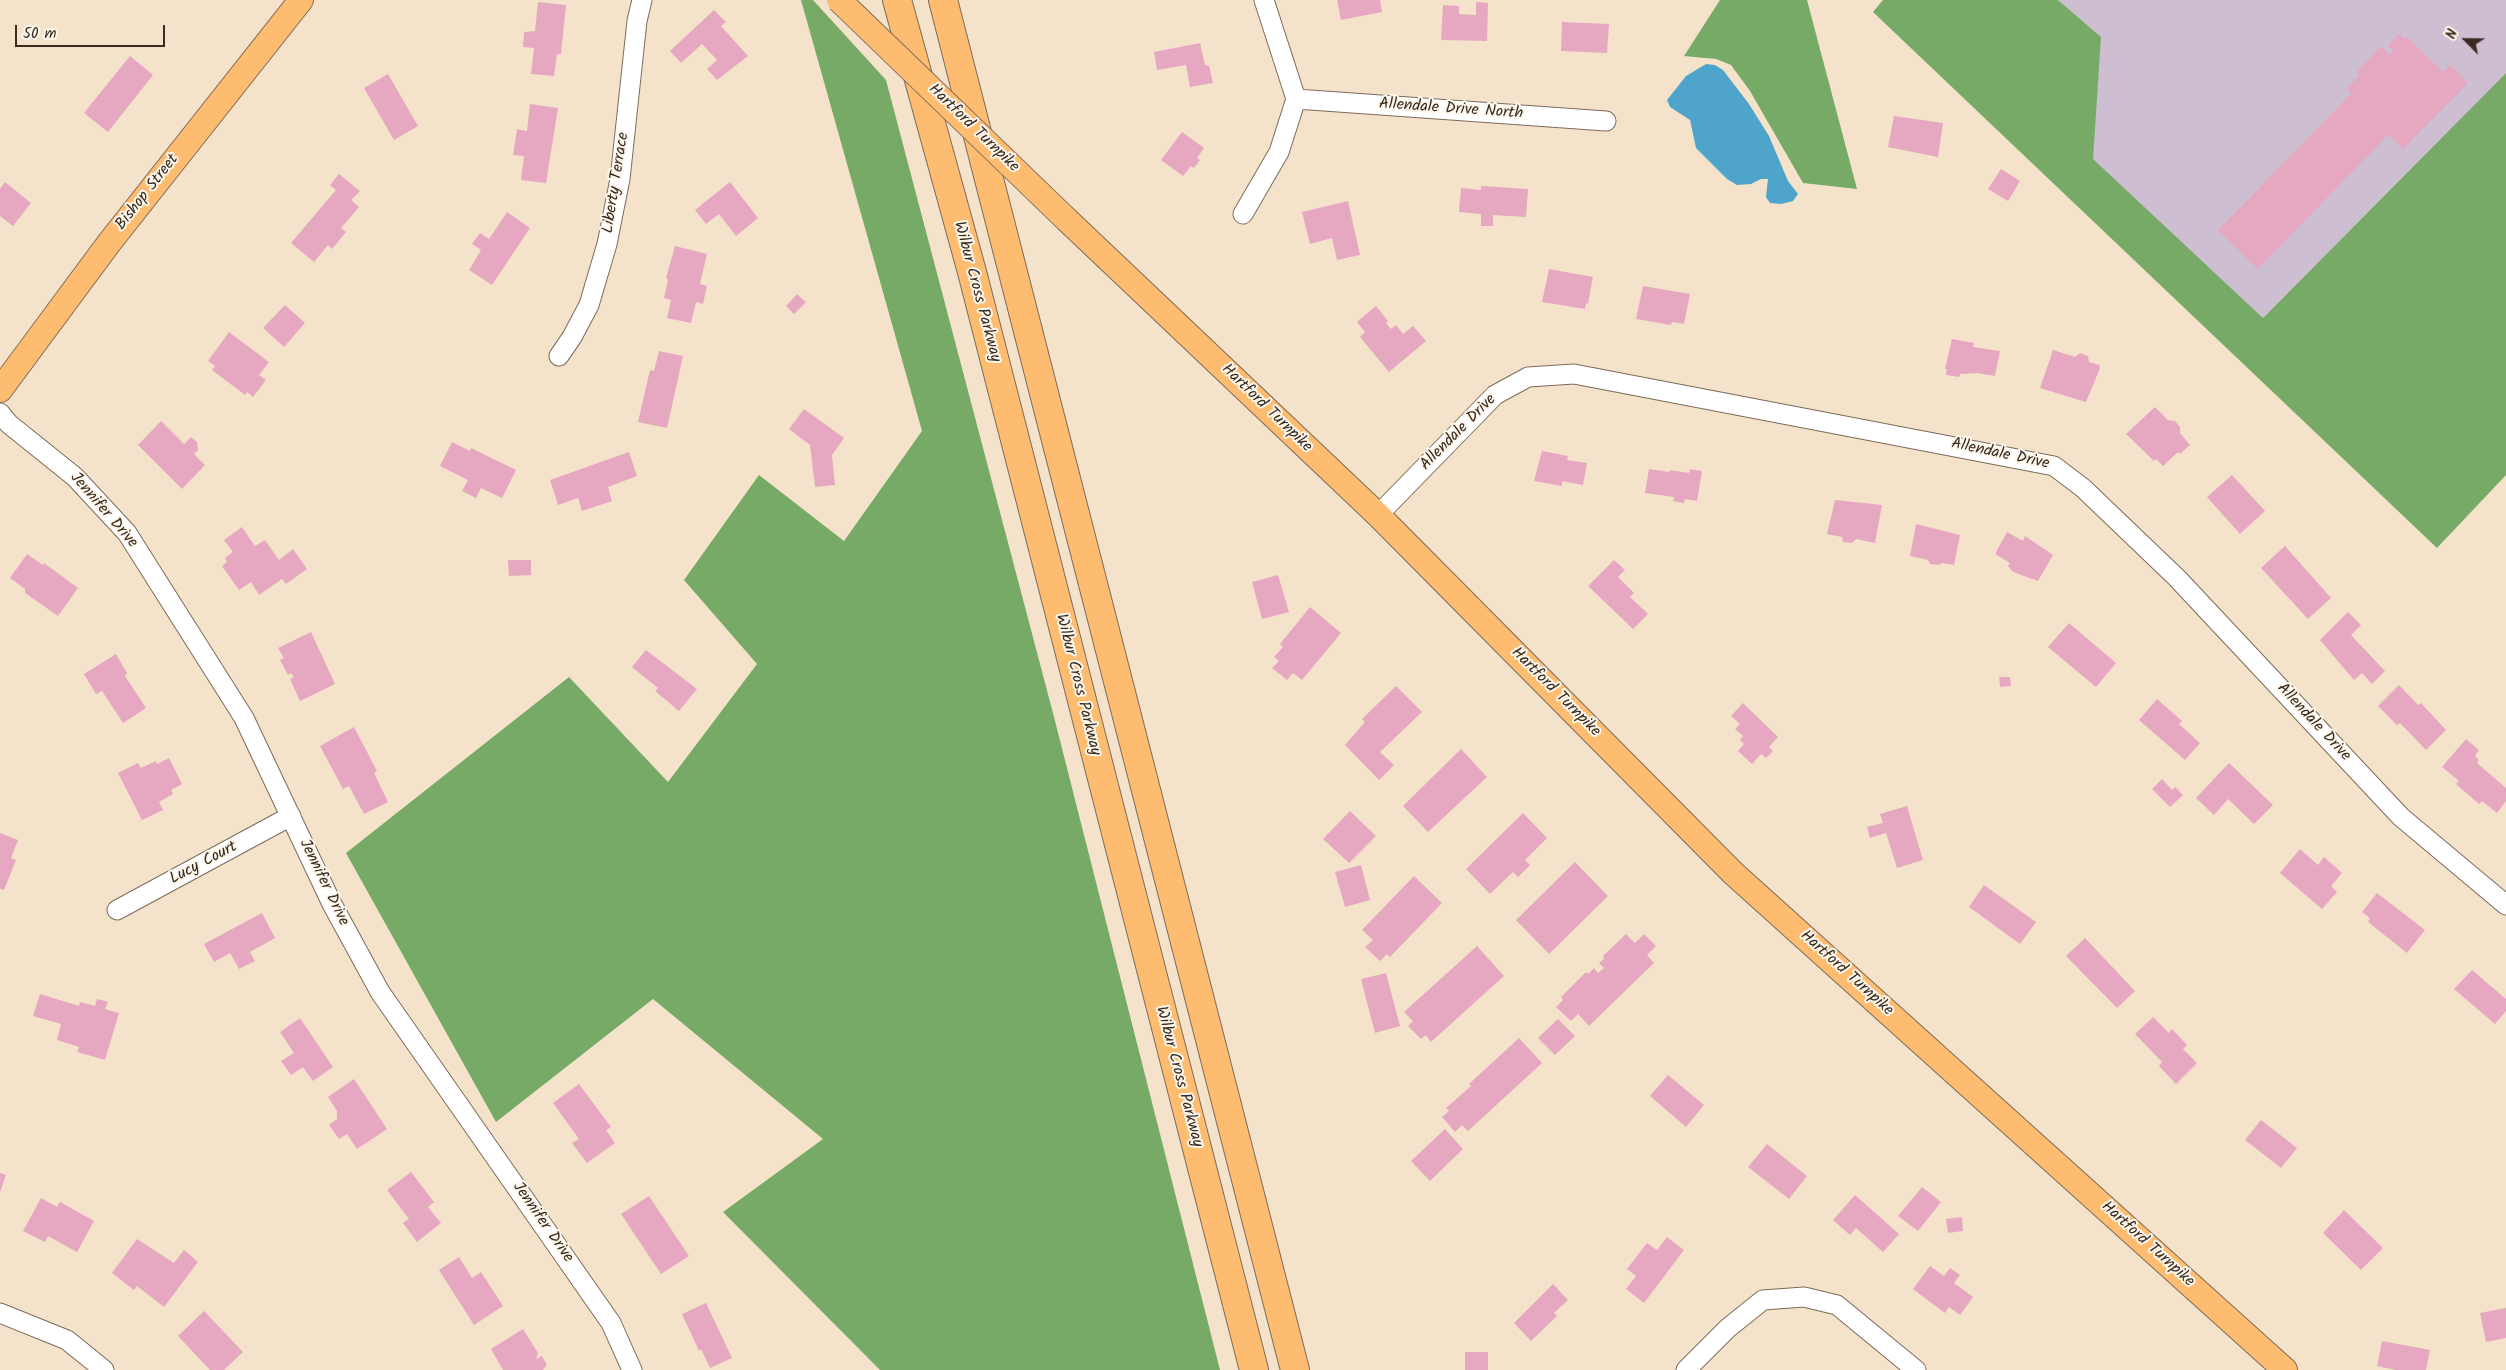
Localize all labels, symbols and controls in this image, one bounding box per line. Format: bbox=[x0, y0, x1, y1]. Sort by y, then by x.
scale bar bbox=[18, 15, 168, 47]
north arrow bbox=[2441, 15, 2491, 65]
text: 50 m bbox=[23, 22, 57, 46]
text: N bbox=[2440, 26, 2464, 43]
street label: Hartford Turnpike bbox=[924, 81, 1022, 177]
street label: Allendale Drive North bbox=[1378, 95, 1524, 125]
street label: Liberty Terrace bbox=[600, 131, 634, 235]
street label: Bishop Street bbox=[112, 151, 184, 235]
street label: Wilbur Cross Parkway bbox=[948, 219, 1004, 365]
street label: Hartford Turnpike bbox=[1217, 361, 1315, 457]
street label: Allendale Drive bbox=[1417, 391, 1501, 475]
street label: Allendale Drive bbox=[1949, 435, 2051, 475]
street label: Jennifer Drive bbox=[65, 469, 141, 553]
street label: Wilbur Cross Parkway bbox=[1050, 612, 1104, 758]
street label: Hartford Turnpike bbox=[1506, 644, 1604, 742]
street label: Allendale Drive bbox=[2272, 680, 2354, 766]
street label: Jennifer Drive bbox=[294, 837, 352, 929]
street label: Lucy Court bbox=[167, 838, 241, 890]
street label: Hartford Turnpike bbox=[1795, 927, 1897, 1021]
street label: Wilbur Cross Parkway bbox=[1150, 1004, 1206, 1150]
street label: Jennifer Drive bbox=[507, 1179, 577, 1267]
street label: Hartford Turnpike bbox=[2096, 1198, 2198, 1292]

